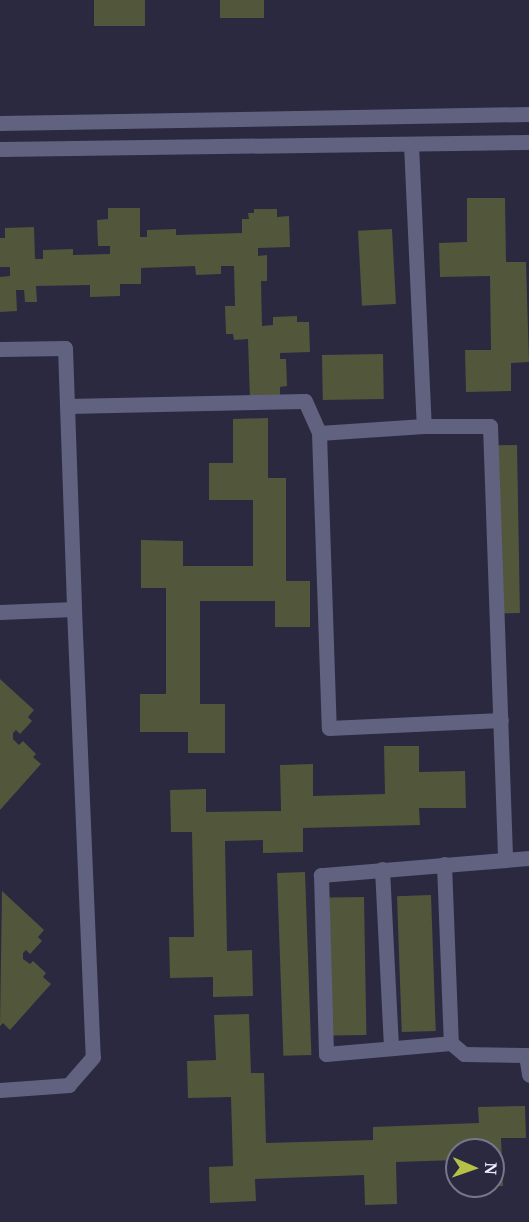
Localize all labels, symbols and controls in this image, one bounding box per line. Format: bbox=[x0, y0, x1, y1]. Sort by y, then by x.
north arrow bbox=[445, 1138, 505, 1198]
text: N bbox=[480, 1162, 502, 1175]

